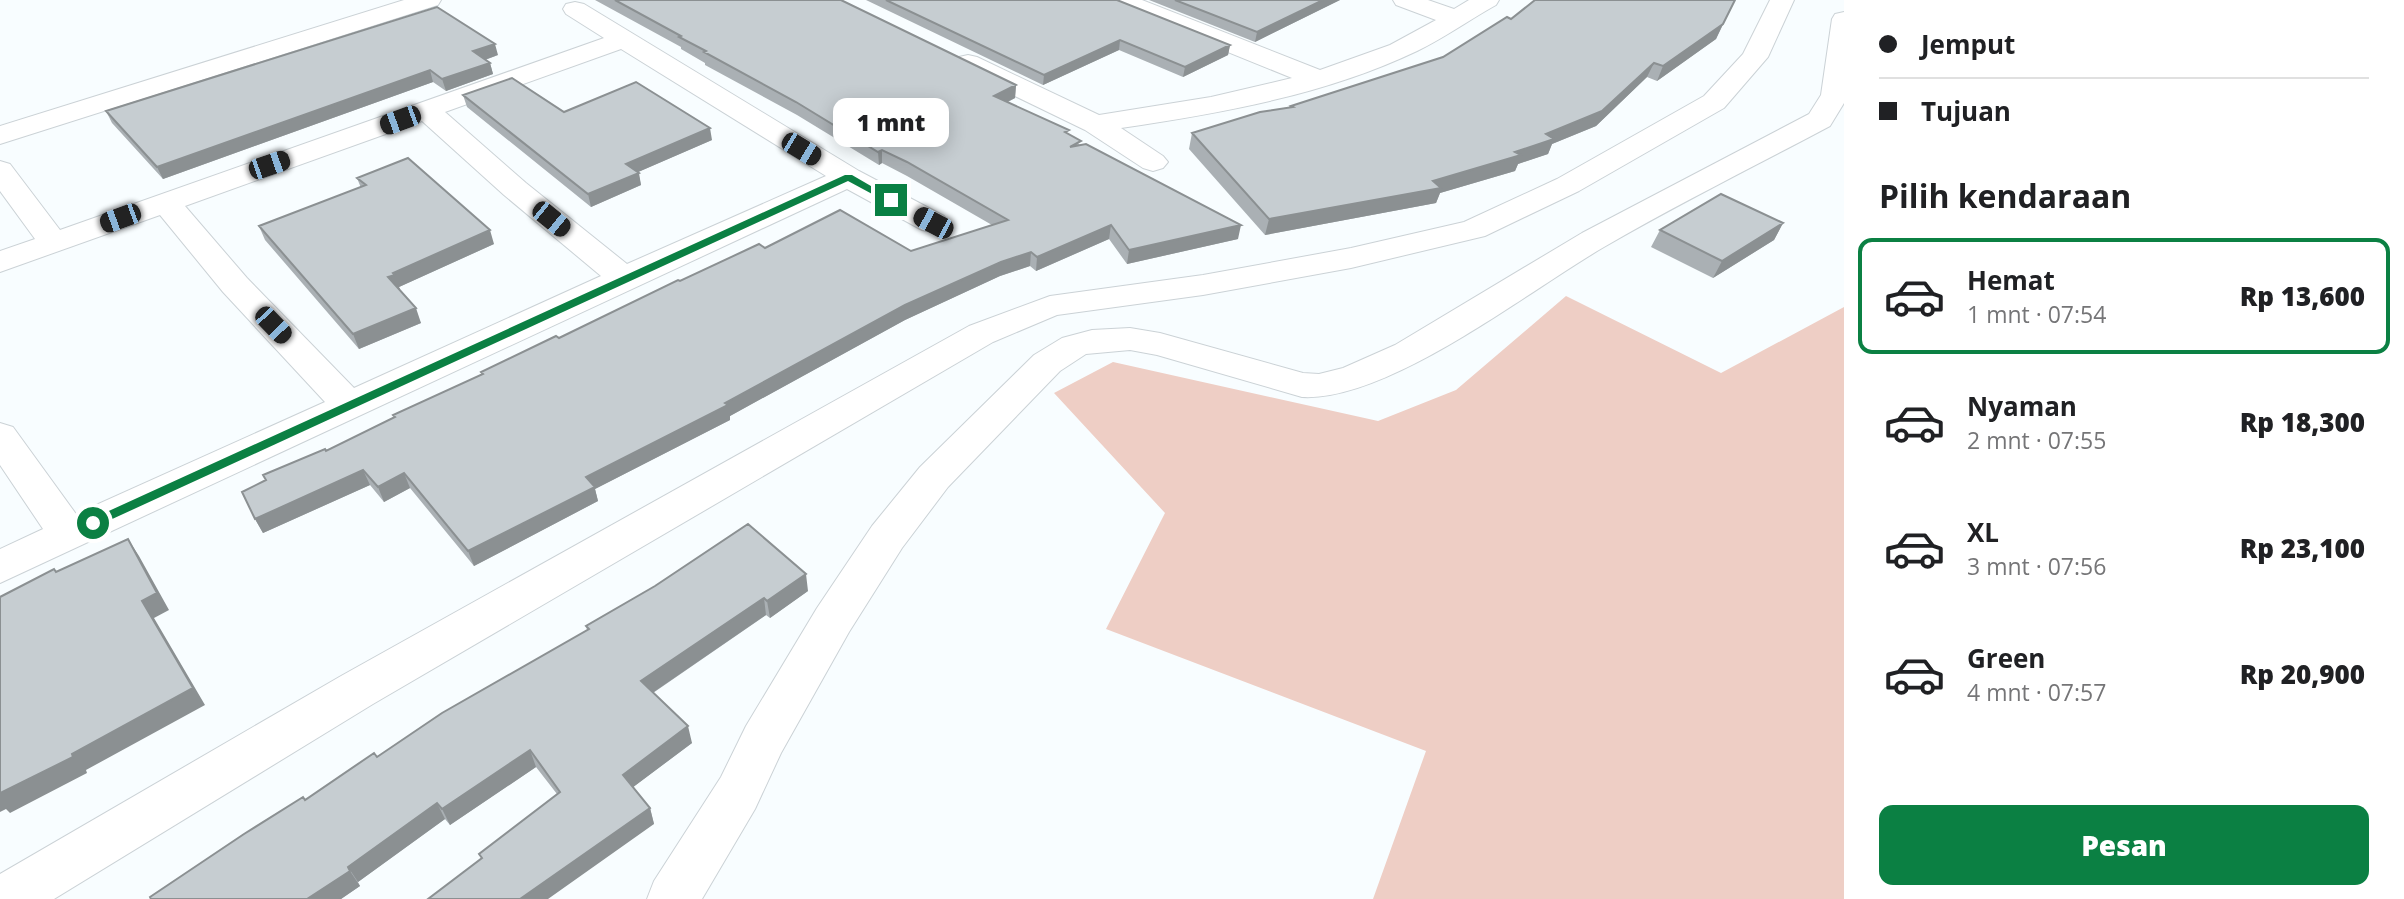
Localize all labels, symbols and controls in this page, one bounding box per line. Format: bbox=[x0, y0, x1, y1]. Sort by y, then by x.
text: Jemput bbox=[1921, 26, 2015, 62]
text: Tujuan bbox=[1921, 93, 2011, 129]
callout: 1 mnt bbox=[833, 99, 949, 148]
car bbox=[377, 103, 424, 137]
text: 1 mnt bbox=[857, 106, 925, 138]
car bbox=[778, 129, 825, 169]
car bbox=[246, 148, 293, 182]
text: Pilih kendaraan bbox=[1879, 174, 2131, 217]
route end bbox=[875, 184, 907, 216]
car bbox=[529, 198, 574, 240]
car bbox=[97, 201, 144, 235]
car bbox=[910, 204, 957, 242]
text: Hemat bbox=[1967, 262, 2055, 298]
icon: car bbox=[1883, 265, 1946, 328]
text: Rp 13,600 bbox=[2240, 278, 2365, 314]
text: 1 mnt · 07:54 bbox=[1967, 298, 2106, 330]
car bbox=[251, 303, 296, 347]
text: Nyaman bbox=[1967, 388, 2077, 424]
icon: car bbox=[1883, 391, 1946, 454]
text: Rp 18,300 bbox=[2240, 404, 2365, 440]
text: 2 mnt · 07:55 bbox=[1967, 424, 2106, 456]
route start bbox=[77, 507, 109, 539]
text: XL bbox=[1967, 514, 1999, 550]
icon: car bbox=[1883, 517, 1946, 580]
text: Rp 23,100 bbox=[2240, 530, 2365, 566]
text: 3 mnt · 07:56 bbox=[1967, 550, 2106, 582]
text: Green bbox=[1967, 640, 2045, 676]
icon: car bbox=[1883, 643, 1946, 706]
text: Rp 20,900 bbox=[2240, 656, 2365, 692]
text: 4 mnt · 07:57 bbox=[1967, 676, 2106, 708]
button: Pesan bbox=[1879, 805, 2369, 885]

